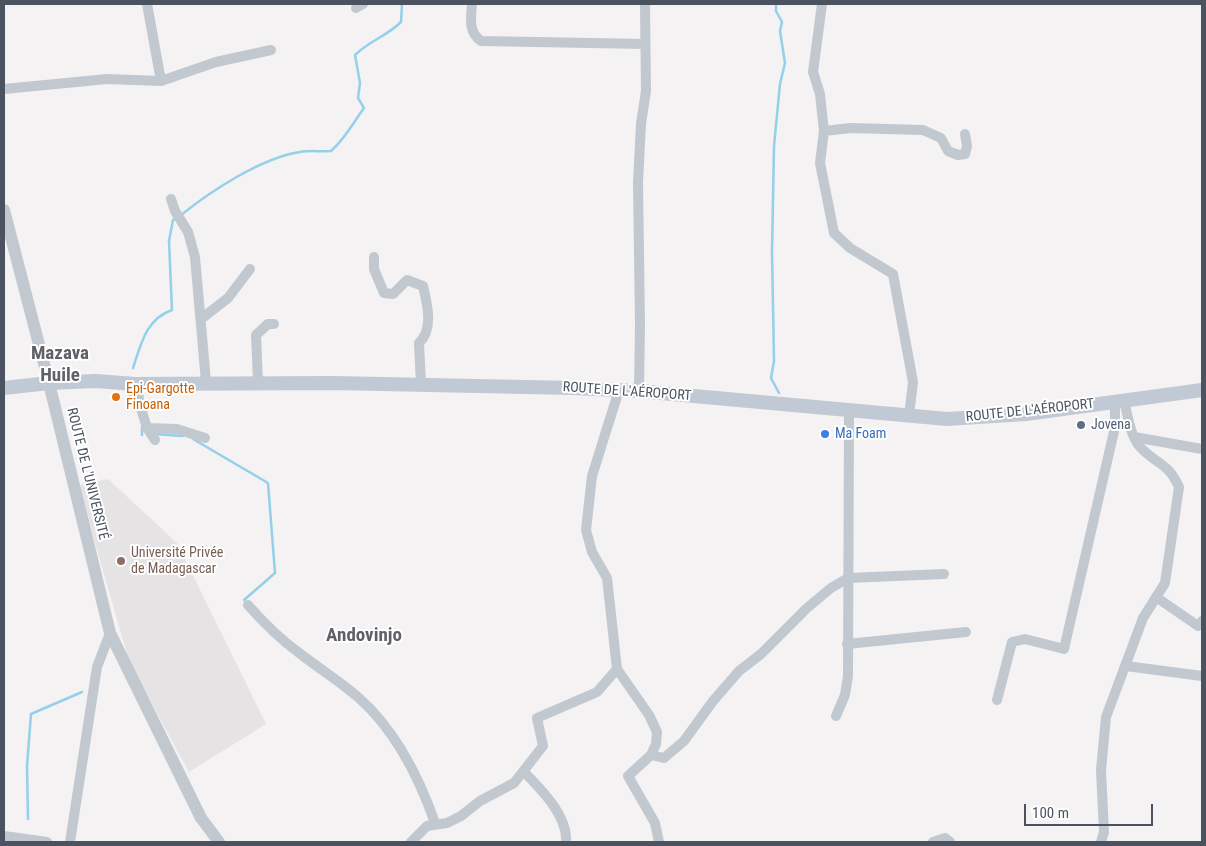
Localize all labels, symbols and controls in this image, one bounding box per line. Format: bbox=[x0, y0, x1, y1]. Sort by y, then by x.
district label: Mazava Huile bbox=[31, 343, 89, 387]
street label: ROUTE DE L'AÉROPORT bbox=[562, 379, 692, 405]
place label: Epi-Gargotte Finoana bbox=[126, 381, 194, 414]
marker: Epi-Gargotte Finoana bbox=[110, 391, 122, 403]
street label: ROUTE DE L'AÉROPORT bbox=[965, 396, 1095, 426]
street label: ROUTE DE L'UNIVERSITÉ bbox=[62, 406, 112, 542]
place label: Jovena bbox=[1091, 417, 1131, 433]
marker: Jovena bbox=[1075, 419, 1087, 431]
place label: Ma Foam bbox=[835, 426, 886, 442]
marker: Ma Foam bbox=[819, 428, 831, 440]
place label: Université Privée de Madagascar bbox=[131, 545, 223, 578]
marker: Université Privée de Madagascar bbox=[115, 555, 127, 567]
district label: Andovinjo bbox=[326, 625, 402, 647]
scale bar bbox=[1026, 794, 1155, 826]
text: 100 m bbox=[1032, 804, 1069, 822]

